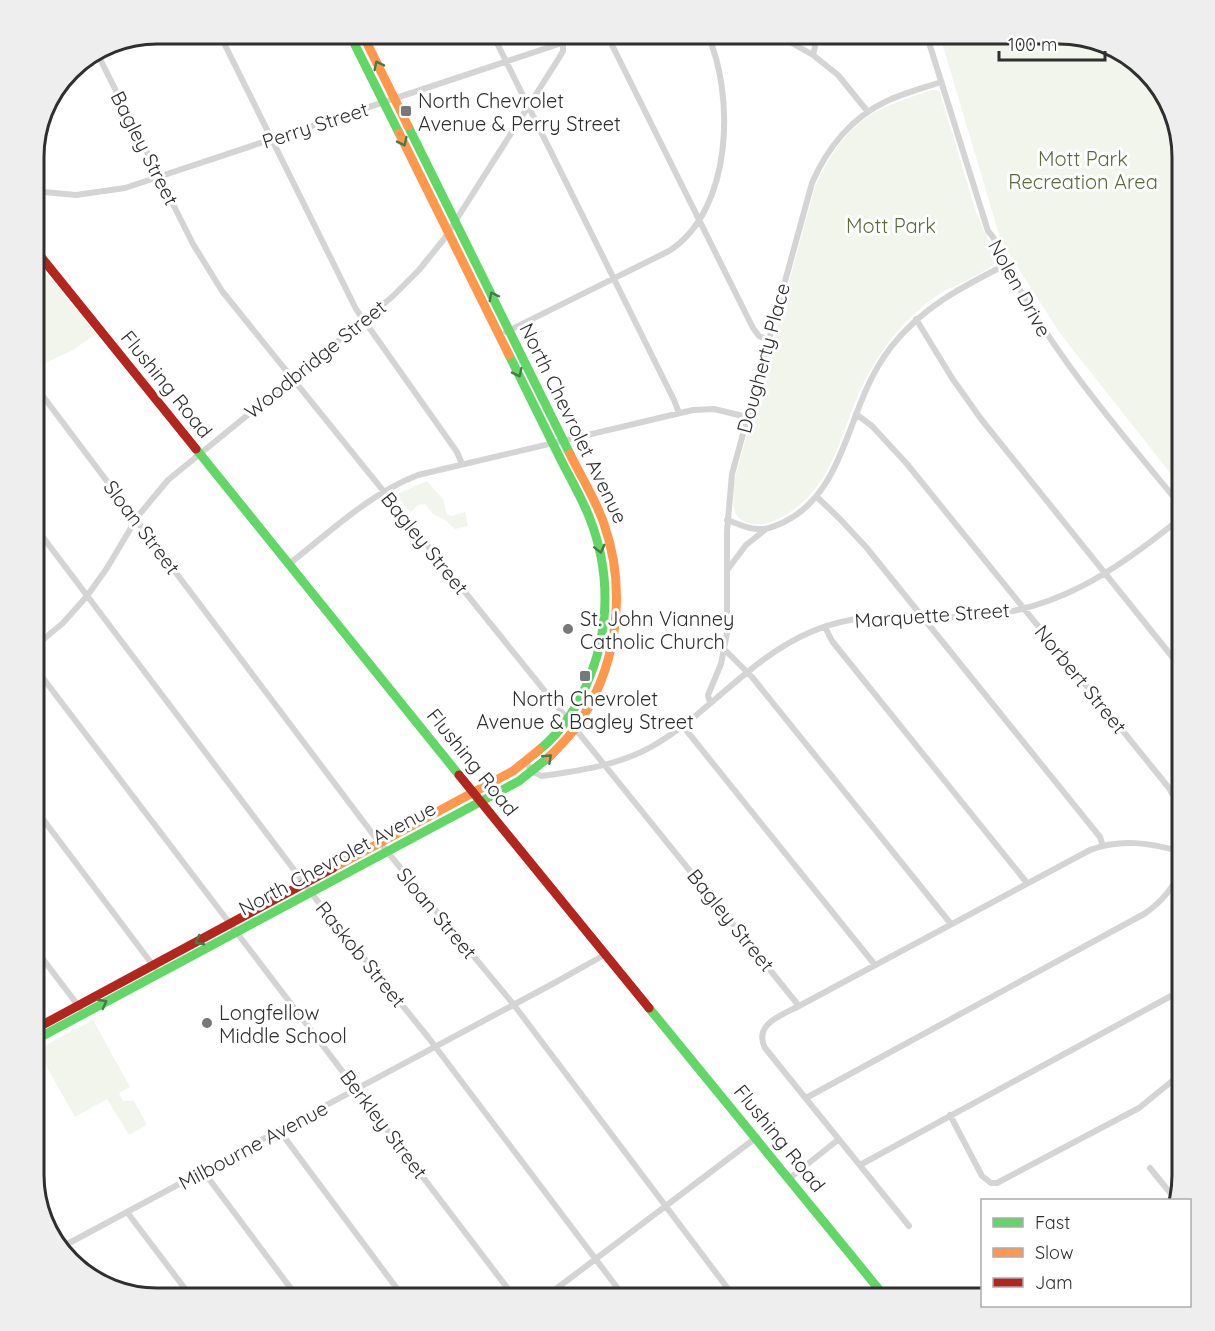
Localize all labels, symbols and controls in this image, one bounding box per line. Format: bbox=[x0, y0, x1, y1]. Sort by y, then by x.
scale bar bbox=[999, 24, 1106, 62]
text: 100 m bbox=[1008, 33, 1057, 56]
one-way arrow bbox=[373, 60, 385, 71]
street label: Bagley Street bbox=[106, 87, 185, 209]
place label: North Chevrolet Avenue & Perry Street bbox=[418, 88, 621, 136]
street label: Perry Street bbox=[259, 96, 371, 154]
marker: North Chevrolet Avenue & Perry Street bbox=[399, 104, 413, 118]
one-way arrow bbox=[396, 136, 407, 146]
park label: Mott Park Recreation Area bbox=[1008, 146, 1158, 194]
park label: Mott Park bbox=[846, 213, 936, 238]
street label: Nolen Drive bbox=[983, 235, 1057, 341]
street label: Dougherty Place bbox=[731, 280, 795, 436]
one-way arrow bbox=[488, 291, 500, 302]
street label: Woodbridge Street bbox=[239, 294, 391, 424]
street label: North Chevrolet Avenue bbox=[515, 319, 633, 527]
street label: Flushing Road bbox=[116, 325, 218, 443]
one-way arrow bbox=[510, 367, 522, 378]
street label: Sloan Street bbox=[98, 475, 186, 579]
street label: Bagley Street bbox=[376, 487, 474, 599]
one-way arrow bbox=[592, 544, 605, 554]
street label: Marquette Street bbox=[854, 597, 1011, 633]
place label: St. John Vianney Catholic Church bbox=[580, 606, 734, 654]
street label: Norbert Street bbox=[1030, 620, 1132, 738]
marker: St. John Vianney Catholic Church bbox=[561, 622, 575, 636]
marker: North Chevrolet Avenue & Bagley Street bbox=[578, 669, 592, 683]
place label: North Chevrolet Avenue & Bagley Street bbox=[476, 686, 694, 734]
street label: Flushing Road bbox=[422, 703, 524, 821]
one-way arrow bbox=[541, 755, 552, 766]
street label: North Chevrolet Avenue bbox=[234, 795, 440, 921]
street label: Sloan Street bbox=[392, 862, 483, 964]
street label: Bagley Street bbox=[682, 864, 780, 976]
street label: Raskob Street bbox=[311, 896, 412, 1012]
one-way arrow bbox=[195, 934, 205, 945]
one-way arrow bbox=[97, 999, 107, 1010]
place label: Longfellow Middle School bbox=[219, 1000, 347, 1048]
marker: Longfellow Middle School bbox=[200, 1016, 214, 1030]
street label: Berkley Street bbox=[335, 1065, 433, 1183]
street label: Flushing Road bbox=[729, 1079, 831, 1197]
street label: Milbourne Avenue bbox=[174, 1095, 332, 1195]
legend bbox=[981, 1199, 1191, 1307]
text: Fast bbox=[1035, 1211, 1070, 1234]
text: Slow bbox=[1035, 1241, 1073, 1264]
text: Jam bbox=[1035, 1271, 1073, 1294]

